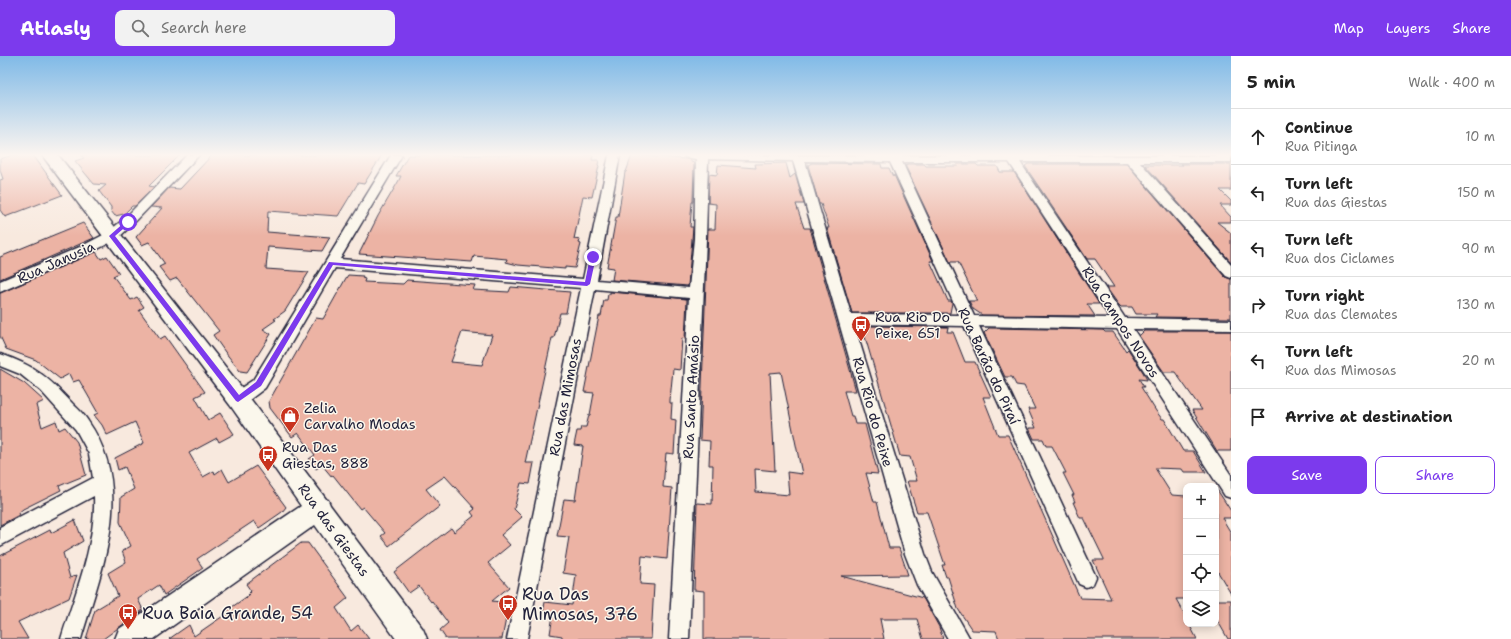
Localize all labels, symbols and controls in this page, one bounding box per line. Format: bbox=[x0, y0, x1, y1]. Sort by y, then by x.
search box bbox=[115, 10, 395, 46]
text: Atlasly bbox=[20, 16, 91, 41]
icon: search bbox=[129, 17, 151, 39]
text: Search here bbox=[161, 18, 247, 38]
text: Map bbox=[1334, 19, 1364, 37]
text: Layers bbox=[1386, 19, 1430, 37]
text: Share bbox=[1452, 19, 1491, 37]
text: 5 min bbox=[1247, 71, 1295, 93]
text: Walk · 400 m bbox=[1408, 74, 1495, 91]
text: Continue bbox=[1285, 118, 1353, 138]
icon: ahead bbox=[1247, 126, 1269, 148]
text: 10 m bbox=[1465, 128, 1495, 145]
text: Rua Pitinga bbox=[1285, 138, 1357, 155]
text: Turn left bbox=[1285, 174, 1353, 194]
icon: left bbox=[1247, 182, 1269, 204]
text: 150 m bbox=[1457, 184, 1495, 201]
text: Rua das Giestas bbox=[1285, 194, 1387, 211]
route start bbox=[119, 213, 137, 231]
text: Turn left bbox=[1285, 230, 1353, 250]
street label: Rua Janusia bbox=[14, 237, 98, 287]
icon: left bbox=[1247, 238, 1269, 260]
text: 90 m bbox=[1461, 240, 1495, 257]
route end bbox=[584, 248, 602, 266]
text: Rua dos Ciclames bbox=[1285, 250, 1395, 267]
street label: Rua Campos Novos bbox=[1078, 263, 1164, 381]
text: Turn right bbox=[1285, 286, 1365, 306]
icon: right bbox=[1247, 294, 1269, 316]
text: 130 m bbox=[1457, 296, 1495, 313]
street label: Rua Barão do Piraí bbox=[954, 305, 1024, 427]
text: Rua das Clemates bbox=[1285, 306, 1398, 323]
place label: Rua Rio Do Peixe, 651 bbox=[875, 308, 950, 342]
bus stop icon: Rua Rio Do Peixe, 651 bbox=[850, 314, 872, 342]
street label: Rua Santo Amásio bbox=[679, 335, 703, 459]
street label: Rua das Mimosas bbox=[545, 336, 585, 458]
text: Turn left bbox=[1285, 342, 1353, 362]
icon: left bbox=[1247, 350, 1269, 372]
text: 20 m bbox=[1462, 352, 1495, 369]
street label: Rua Rio do Peixe bbox=[849, 355, 897, 469]
text: Rua das Mimosas bbox=[1285, 362, 1396, 379]
place label: Zelia Carvalho Modas bbox=[304, 399, 416, 433]
shop icon: Zelia Carvalho Modas bbox=[279, 405, 301, 433]
icon: arrive bbox=[1247, 406, 1269, 428]
text: Arrive at destination bbox=[1285, 407, 1453, 427]
place label: Rua Das Giestas, 888 bbox=[282, 438, 369, 472]
bus stop icon: Rua Das Giestas, 888 bbox=[257, 444, 279, 472]
button: Save bbox=[1247, 456, 1367, 494]
button: Share bbox=[1375, 456, 1495, 494]
street label: Rua das Giestas bbox=[294, 480, 374, 580]
map controls bbox=[1183, 483, 1219, 627]
button: + bbox=[1183, 483, 1219, 519]
button: − bbox=[1183, 519, 1219, 555]
button: locate bbox=[1183, 555, 1219, 591]
place label: Rua Das Mimosas, 376 bbox=[522, 583, 638, 625]
button: layers bbox=[1183, 591, 1219, 627]
bus stop icon: Rua Das Mimosas, 376 bbox=[497, 593, 519, 621]
bus stop icon: Rua Baia Grande, 54 bbox=[117, 602, 139, 630]
place label: Rua Baia Grande, 54 bbox=[142, 602, 313, 624]

